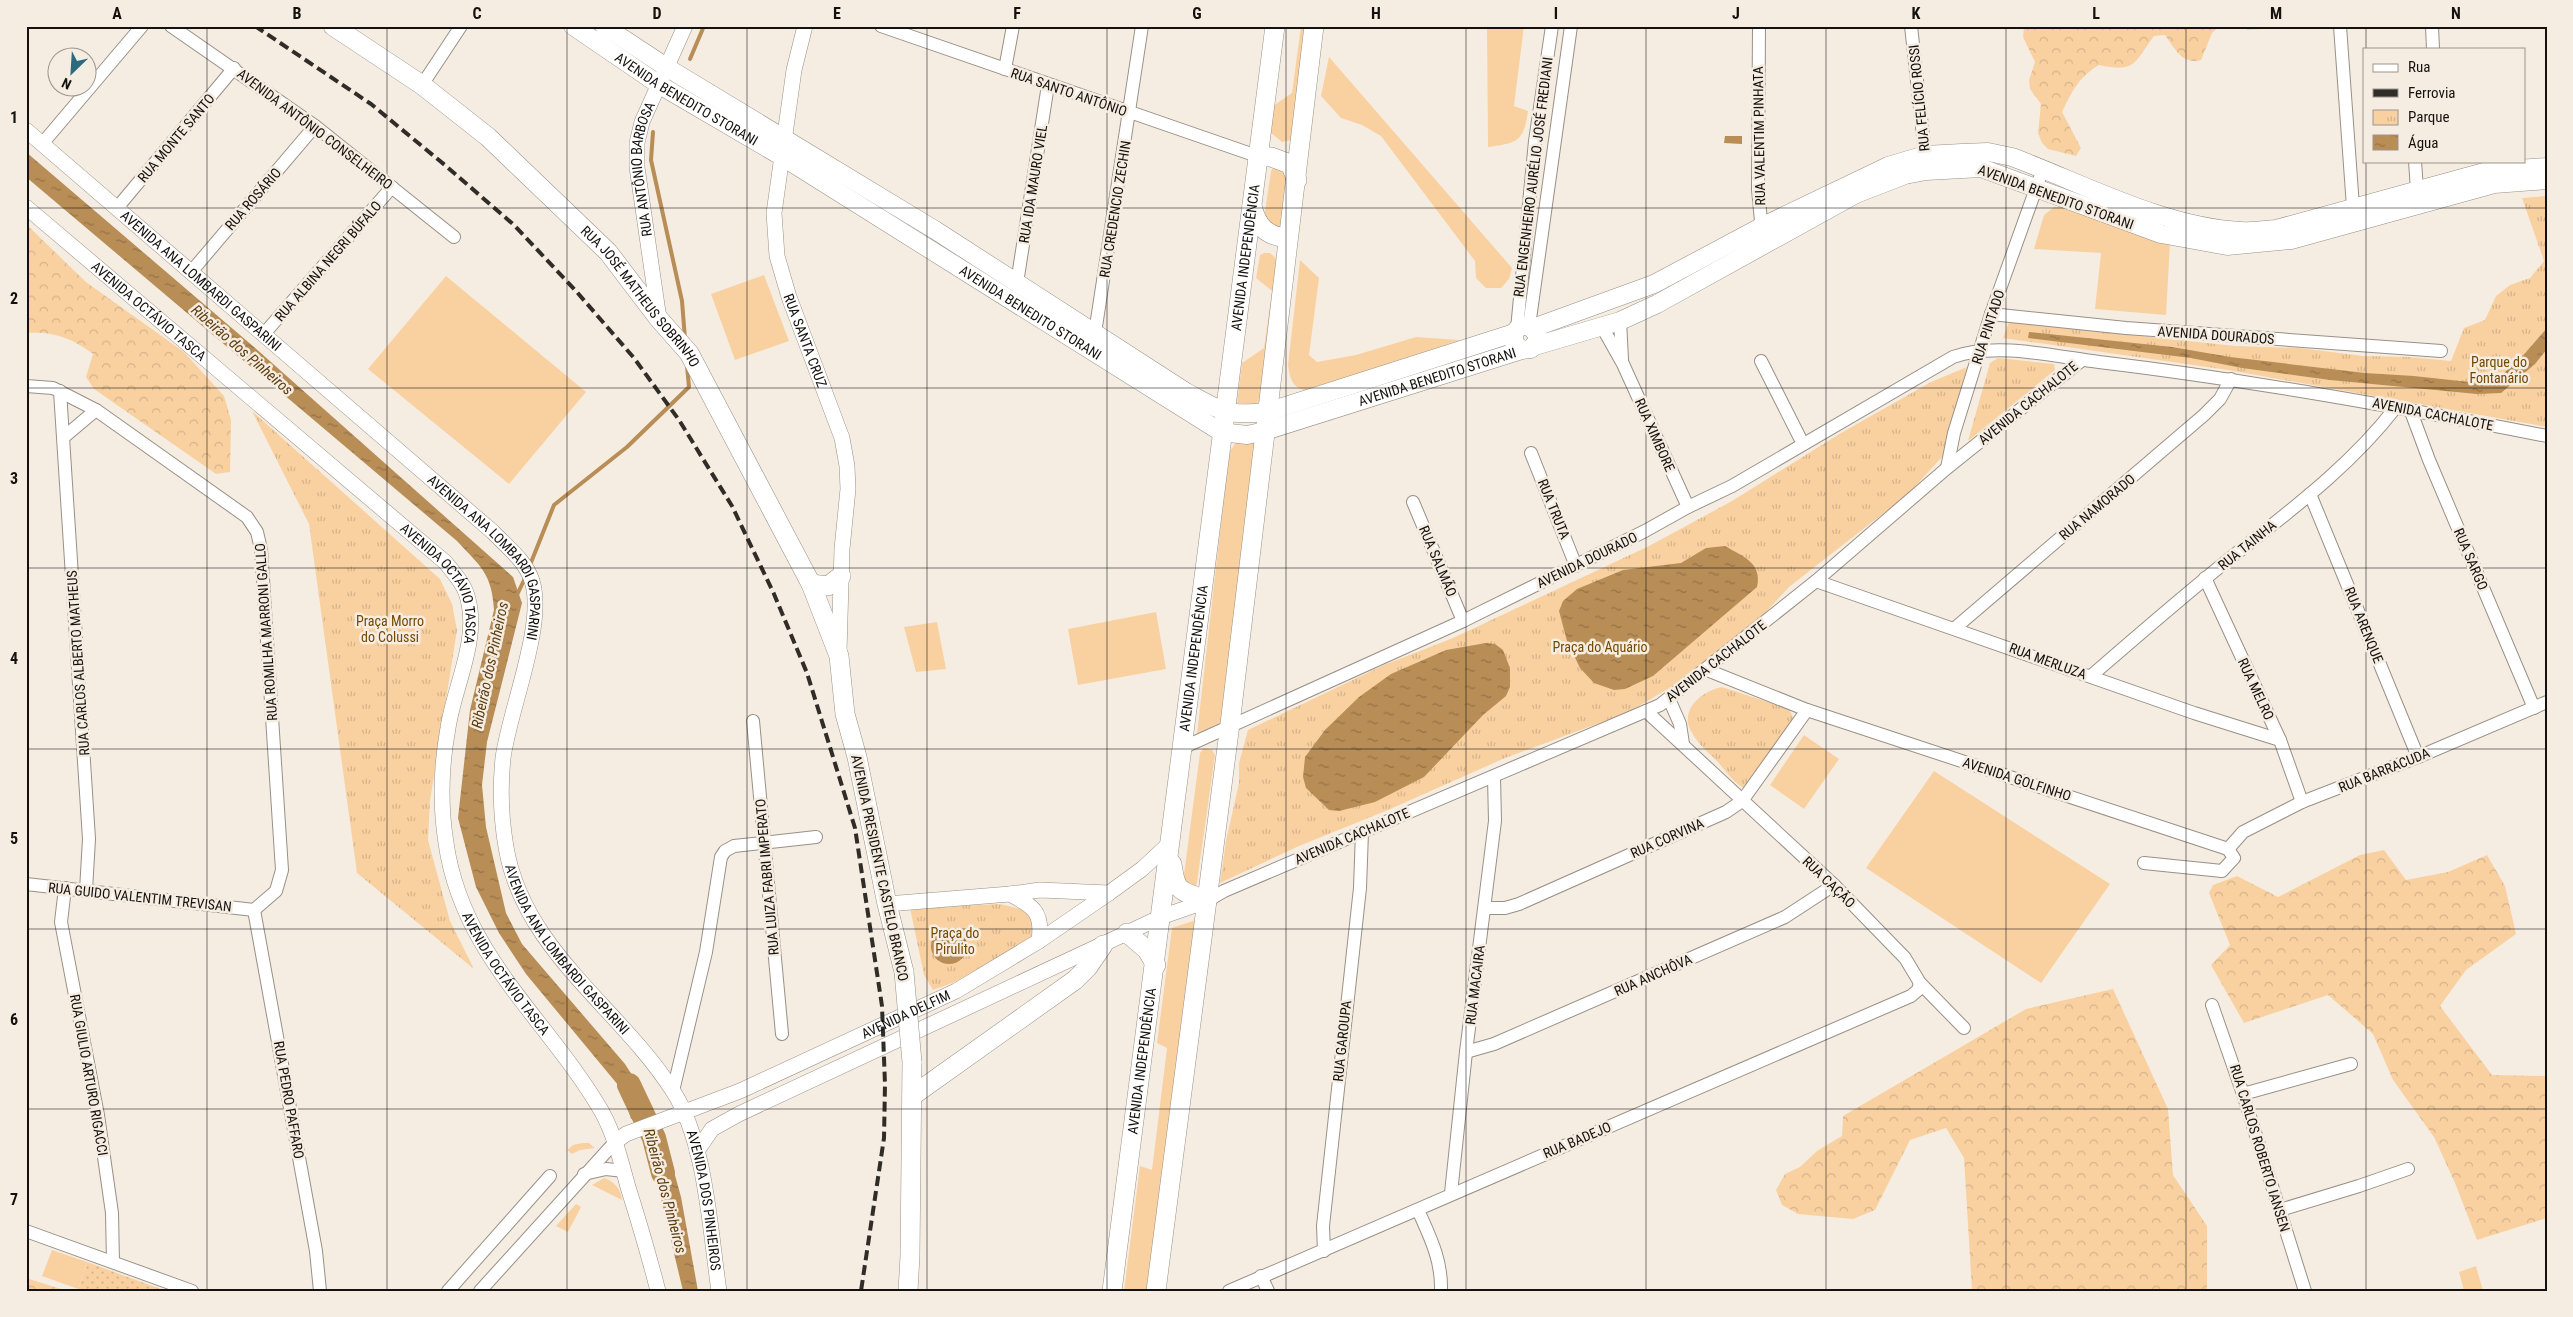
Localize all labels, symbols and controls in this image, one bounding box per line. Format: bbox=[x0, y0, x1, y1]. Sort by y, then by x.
text: A bbox=[112, 4, 122, 23]
text: B bbox=[293, 4, 302, 23]
text: C bbox=[472, 4, 482, 23]
text: D bbox=[652, 4, 662, 23]
text: E bbox=[833, 4, 841, 23]
text: F bbox=[1013, 4, 1021, 23]
text: G bbox=[1192, 4, 1202, 23]
text: H bbox=[1371, 4, 1381, 23]
text: I bbox=[1554, 4, 1558, 23]
text: J bbox=[1732, 4, 1740, 23]
text: K bbox=[1912, 4, 1921, 23]
text: L bbox=[2092, 4, 2100, 23]
text: M bbox=[2270, 4, 2282, 23]
text: N bbox=[2451, 4, 2461, 23]
street label: RUA FELÍCIO ROSSI bbox=[1904, 44, 1933, 152]
north arrow bbox=[48, 48, 98, 98]
legend bbox=[2363, 48, 2526, 162]
street label: AVENIDA BENEDITO STORANI bbox=[612, 49, 761, 149]
street label: RUA ENGENHEIRO AURÉLIO JOSÉ FREDIANI bbox=[1509, 56, 1556, 298]
text: Rua bbox=[2408, 58, 2430, 76]
street label: RUA SANTO ANTÔNIO bbox=[1009, 64, 1129, 119]
street label: AVENIDA ANTÔNIO CONSELHEIRO bbox=[234, 65, 396, 193]
street label: RUA VALENTIM PINHATA bbox=[1750, 66, 1768, 206]
text: N bbox=[59, 75, 74, 93]
text: Ferrovia bbox=[2408, 84, 2456, 102]
street label: RUA MONTE SANTO bbox=[134, 90, 218, 186]
street label: RUA ANTÔNIO BARBOSA bbox=[628, 99, 658, 237]
text: 1 bbox=[10, 108, 18, 127]
text: Parque bbox=[2408, 108, 2450, 126]
street label: RUA IDA MAURO VIEL bbox=[1016, 123, 1050, 244]
text: Água bbox=[2408, 134, 2438, 152]
street label: RUA CREDENCIO ZECHIN bbox=[1096, 139, 1134, 279]
street label: AVENIDA BENEDITO STORANI bbox=[1976, 161, 2136, 233]
street label: RUA ROSÁRIO bbox=[221, 164, 284, 233]
street label: AVENIDA INDEPENDÊNCIA bbox=[1228, 183, 1263, 332]
street label: RUA ALBINA NEGRI BÚFALO bbox=[271, 197, 385, 324]
street label: AVENIDA ANA LOMBARDI GASPARINI bbox=[118, 207, 285, 354]
street label: RUA JOSÉ MATHEUS SOBRINHO bbox=[578, 223, 703, 370]
street label: AVENIDA OCTÁVIO TASCA bbox=[88, 258, 209, 364]
street label: AVENIDA BENEDITO STORANI bbox=[957, 262, 1104, 363]
street label: RUA PINTADO bbox=[1968, 288, 2008, 366]
text: 2 bbox=[10, 289, 18, 308]
street label: RUA SANTA CRUZ bbox=[780, 291, 830, 390]
water label: Ribeirão dos Pinheiros bbox=[188, 301, 297, 399]
street label: AVENIDA DOURADOS bbox=[2157, 323, 2275, 347]
street label: AVENIDA BENEDITO STORANI bbox=[1356, 344, 1518, 409]
park label: Parque do Fontanário bbox=[2469, 354, 2529, 386]
street label: AVENIDA CACHALOTE bbox=[1975, 358, 2081, 448]
street label: AVENIDA CACHALOTE bbox=[2371, 394, 2495, 434]
street label: RUA XIMBORE bbox=[1632, 396, 1678, 474]
text: 3 bbox=[10, 469, 18, 488]
street label: AVENIDA ANA LOMBARDI GASPARINI bbox=[425, 471, 543, 642]
street label: RUA NAMORADO bbox=[2056, 471, 2138, 543]
street label: RUA TRUTA bbox=[1535, 477, 1573, 541]
street label: RUA TAINHA bbox=[2215, 517, 2279, 573]
street label: AVENIDA OCTÁVIO TASCA bbox=[397, 520, 479, 645]
street label: RUA SALMÃO bbox=[1416, 523, 1461, 599]
street label: RUA SARGO bbox=[2451, 526, 2491, 592]
street label: AVENIDA DOURADO bbox=[1534, 529, 1640, 591]
street label: RUA ROMILHA MARRONI GALLO bbox=[252, 543, 280, 721]
street label: RUA CARLOS ALBERTO MATHEUS bbox=[64, 570, 92, 756]
street label: AVENIDA INDEPENDÊNCIA bbox=[1176, 584, 1211, 732]
street label: RUA ARENQUE bbox=[2341, 585, 2387, 665]
water label: Ribeirão dos Pinheiros bbox=[468, 600, 512, 730]
park label: Praça Morro do Colussi bbox=[356, 613, 424, 645]
street label: AVENIDA CACHALOTE bbox=[1663, 617, 1769, 705]
park label: Praça do Aquário bbox=[1552, 639, 1648, 655]
street label: RUA MERLUZA bbox=[2007, 640, 2089, 682]
text: 4 bbox=[10, 649, 18, 668]
street label: RUA MELRO bbox=[2235, 655, 2277, 723]
street label: RUA BARRACUDA bbox=[2336, 744, 2432, 796]
street label: AVENIDA PRESIDENTE CASTELO BRANCO bbox=[848, 753, 912, 983]
street label: AVENIDA GOLFINHO bbox=[1961, 754, 2073, 804]
street label: RUA LUIZA FABRI IMPERATO bbox=[752, 798, 782, 956]
street label: AVENIDA CACHALOTE bbox=[1292, 805, 1412, 867]
street label: RUA CORVINA bbox=[1628, 815, 1706, 861]
text: 5 bbox=[10, 829, 18, 848]
street label: RUA CAÇÃO bbox=[1799, 852, 1859, 911]
street label: AVENIDA ANA LOMBARDI GASPARINI bbox=[502, 862, 633, 1038]
street label: RUA GUIDO VALENTIM TREVISAN bbox=[47, 879, 233, 915]
street label: AVENIDA OCTÁVIO TASCA bbox=[459, 910, 553, 1038]
park label: Praça do Pirulito bbox=[931, 925, 979, 957]
street label: RUA MACAIRA bbox=[1462, 944, 1488, 1026]
street label: RUA ANCHÔVA bbox=[1611, 950, 1694, 999]
street label: AVENIDA DELFIM bbox=[859, 987, 953, 1042]
street label: AVENIDA INDEPENDÊNCIA bbox=[1124, 987, 1159, 1135]
street label: RUA GIULIO ARTURO RIGACCI bbox=[67, 993, 111, 1157]
street label: RUA GAROUPA bbox=[1330, 1000, 1354, 1082]
text: 6 bbox=[10, 1010, 18, 1029]
street label: RUA PEDRO PAFFARO bbox=[271, 1040, 307, 1160]
street label: RUA CARLOS ROBERTO IANSEN bbox=[2227, 1062, 2293, 1234]
street label: RUA BADEJO bbox=[1541, 1119, 1613, 1161]
water label: Ribeirão dos Pinheiros bbox=[640, 1127, 690, 1256]
street label: AVENIDA DOS PINHEIROS bbox=[684, 1128, 724, 1272]
text: 7 bbox=[10, 1190, 18, 1209]

